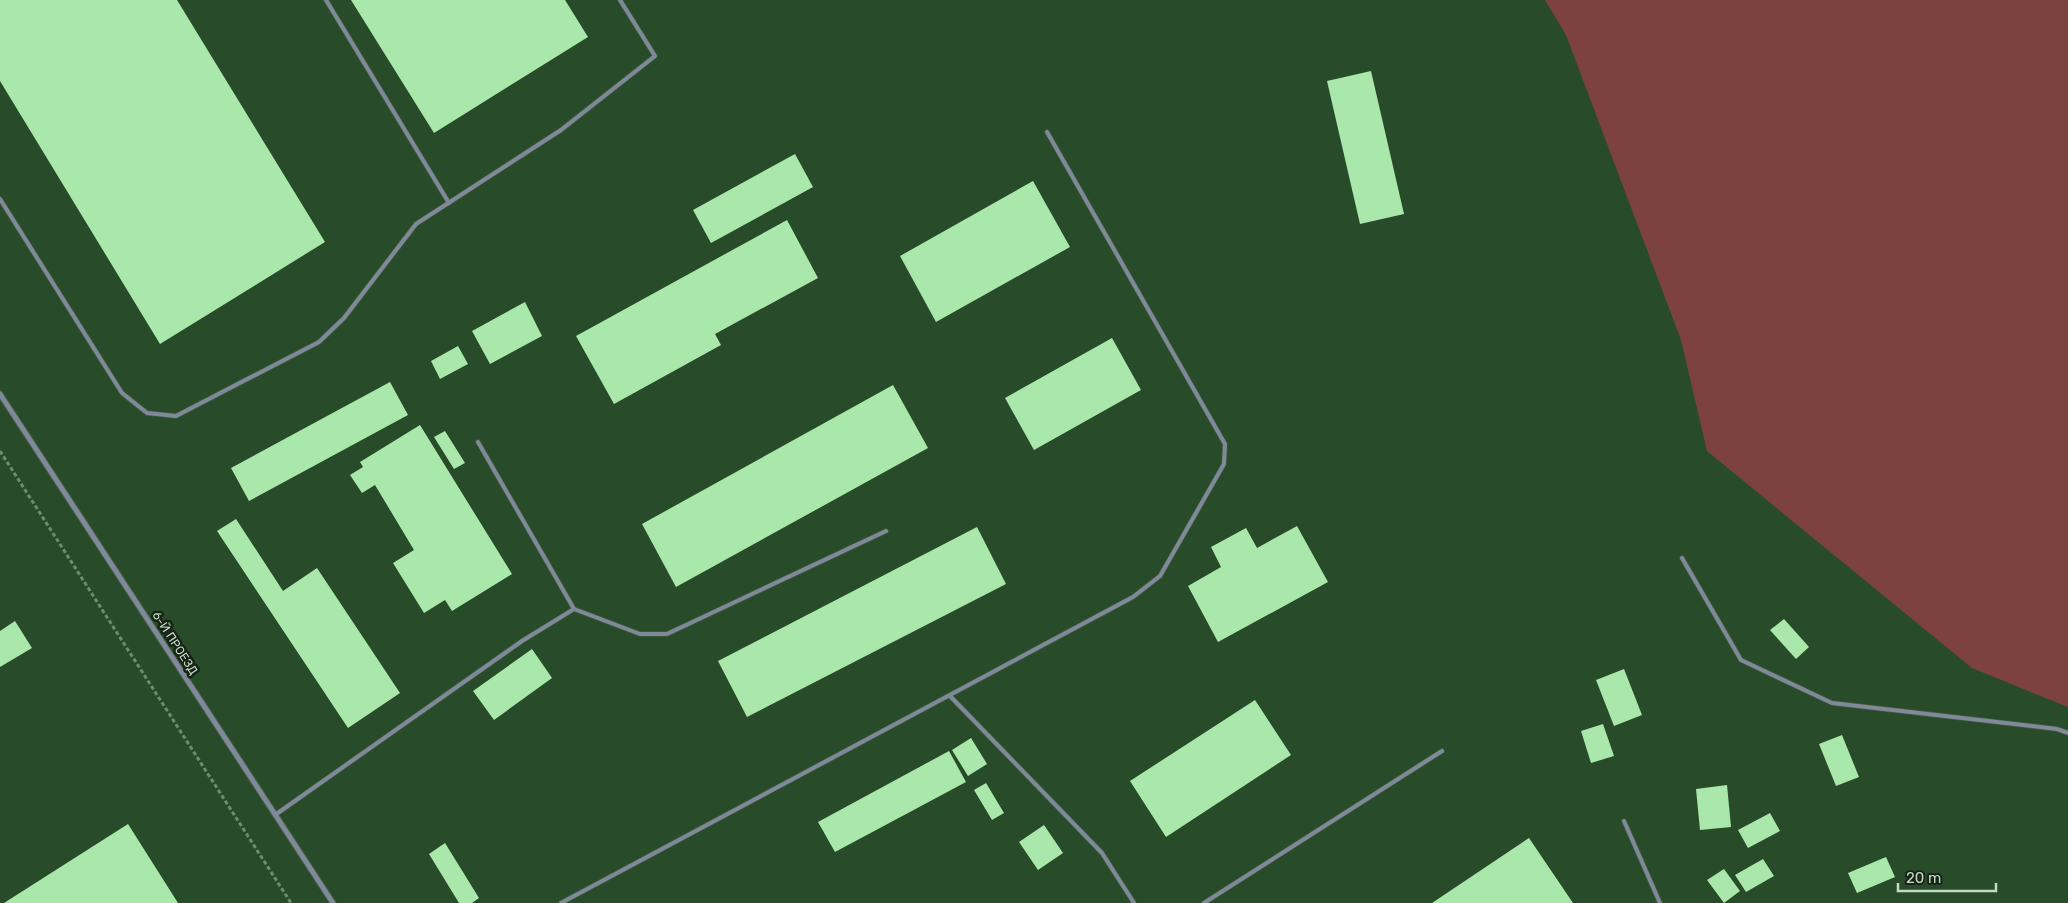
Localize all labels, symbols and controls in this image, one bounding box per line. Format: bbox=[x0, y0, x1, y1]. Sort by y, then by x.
street label: 6-Й ПРОЕЗД bbox=[149, 609, 201, 678]
scale bar bbox=[1898, 860, 1996, 892]
text: 20 m bbox=[1906, 869, 1941, 887]

